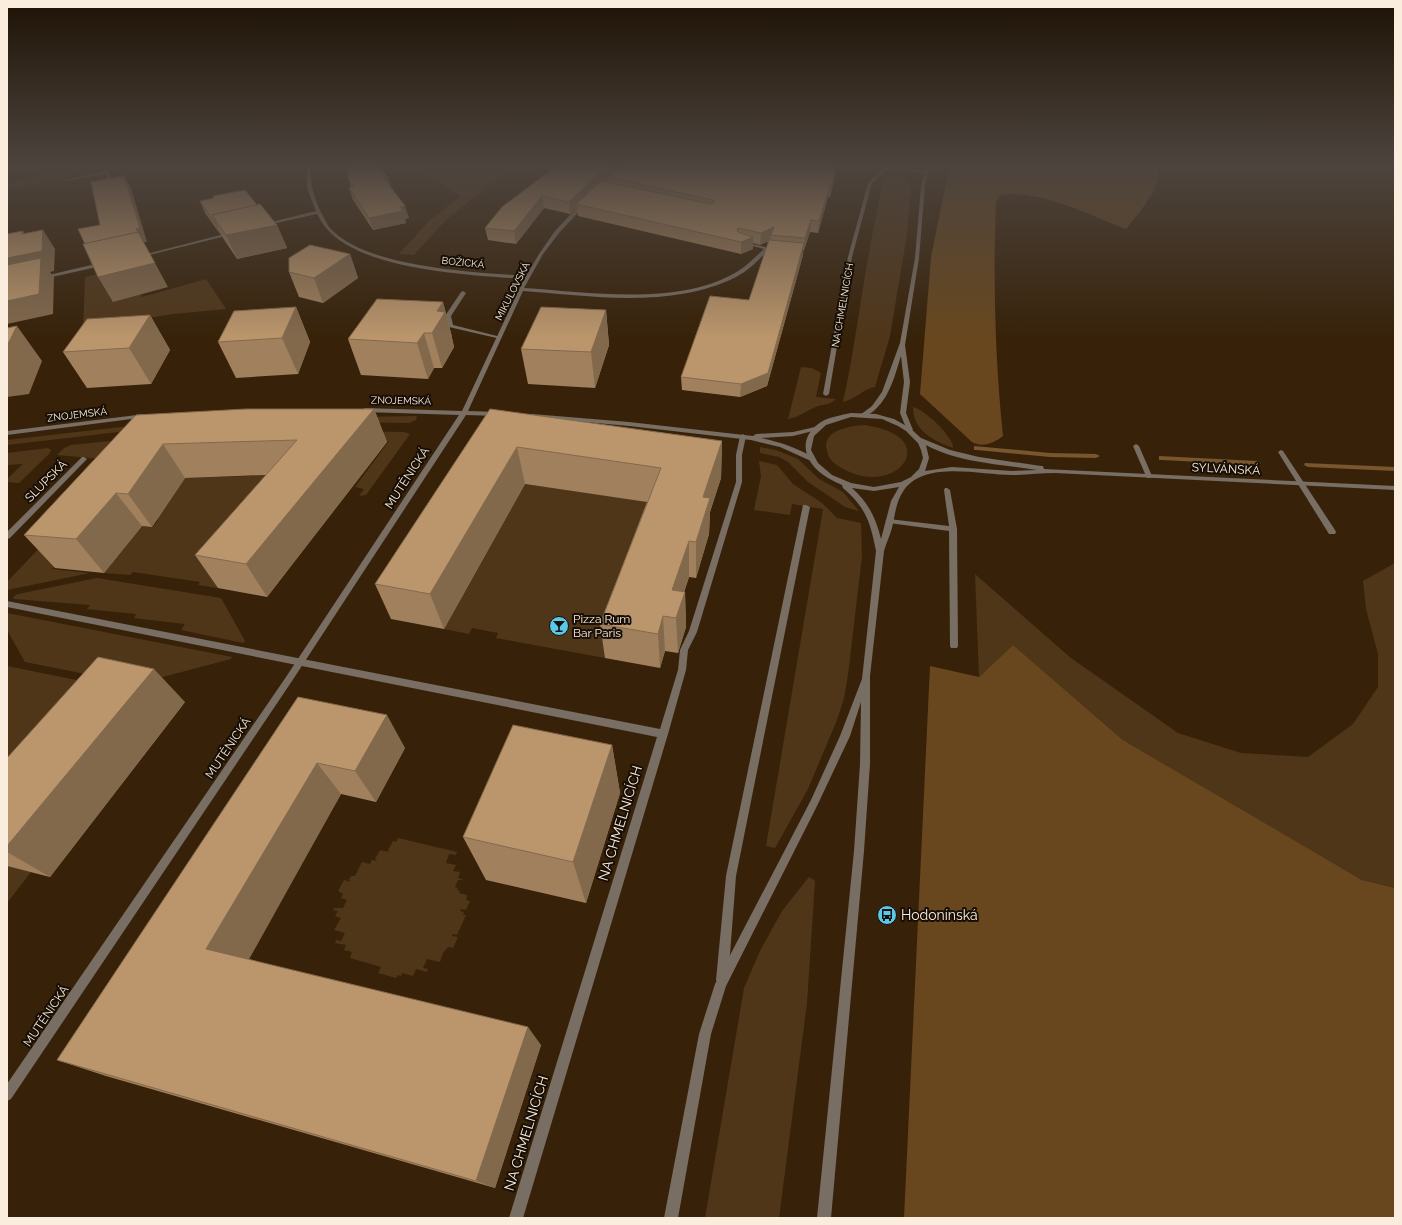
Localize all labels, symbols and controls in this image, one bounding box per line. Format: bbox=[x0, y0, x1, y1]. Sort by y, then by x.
street label: BOŽICKÁ bbox=[441, 255, 485, 270]
street label: MIKULOVSKÁ bbox=[493, 260, 532, 322]
street label: NA CHMELNICÍCH bbox=[830, 262, 855, 348]
street label: ZNOJEMSKÁ bbox=[371, 394, 431, 407]
street label: ZNOJEMSKÁ bbox=[47, 405, 108, 424]
street label: MUTĚNICKÁ bbox=[382, 445, 432, 511]
street label: SLUPSKÁ bbox=[22, 457, 70, 505]
street label: SYLVÁNSKÁ bbox=[1191, 460, 1261, 478]
place label: Pizza Rum Bar Paris bbox=[573, 612, 630, 640]
bar icon: Pizza Rum Bar Paris bbox=[548, 615, 570, 637]
street label: MUTĚNICKÁ bbox=[202, 715, 254, 781]
street label: NA CHMELNICÍCH bbox=[594, 763, 645, 883]
bus stop icon: Hodonínská bbox=[876, 904, 898, 926]
place label: Hodonínská bbox=[901, 907, 978, 923]
street label: MUTĚNICKÁ bbox=[20, 983, 72, 1049]
street label: NA CHMELNICÍCH bbox=[500, 1073, 551, 1193]

